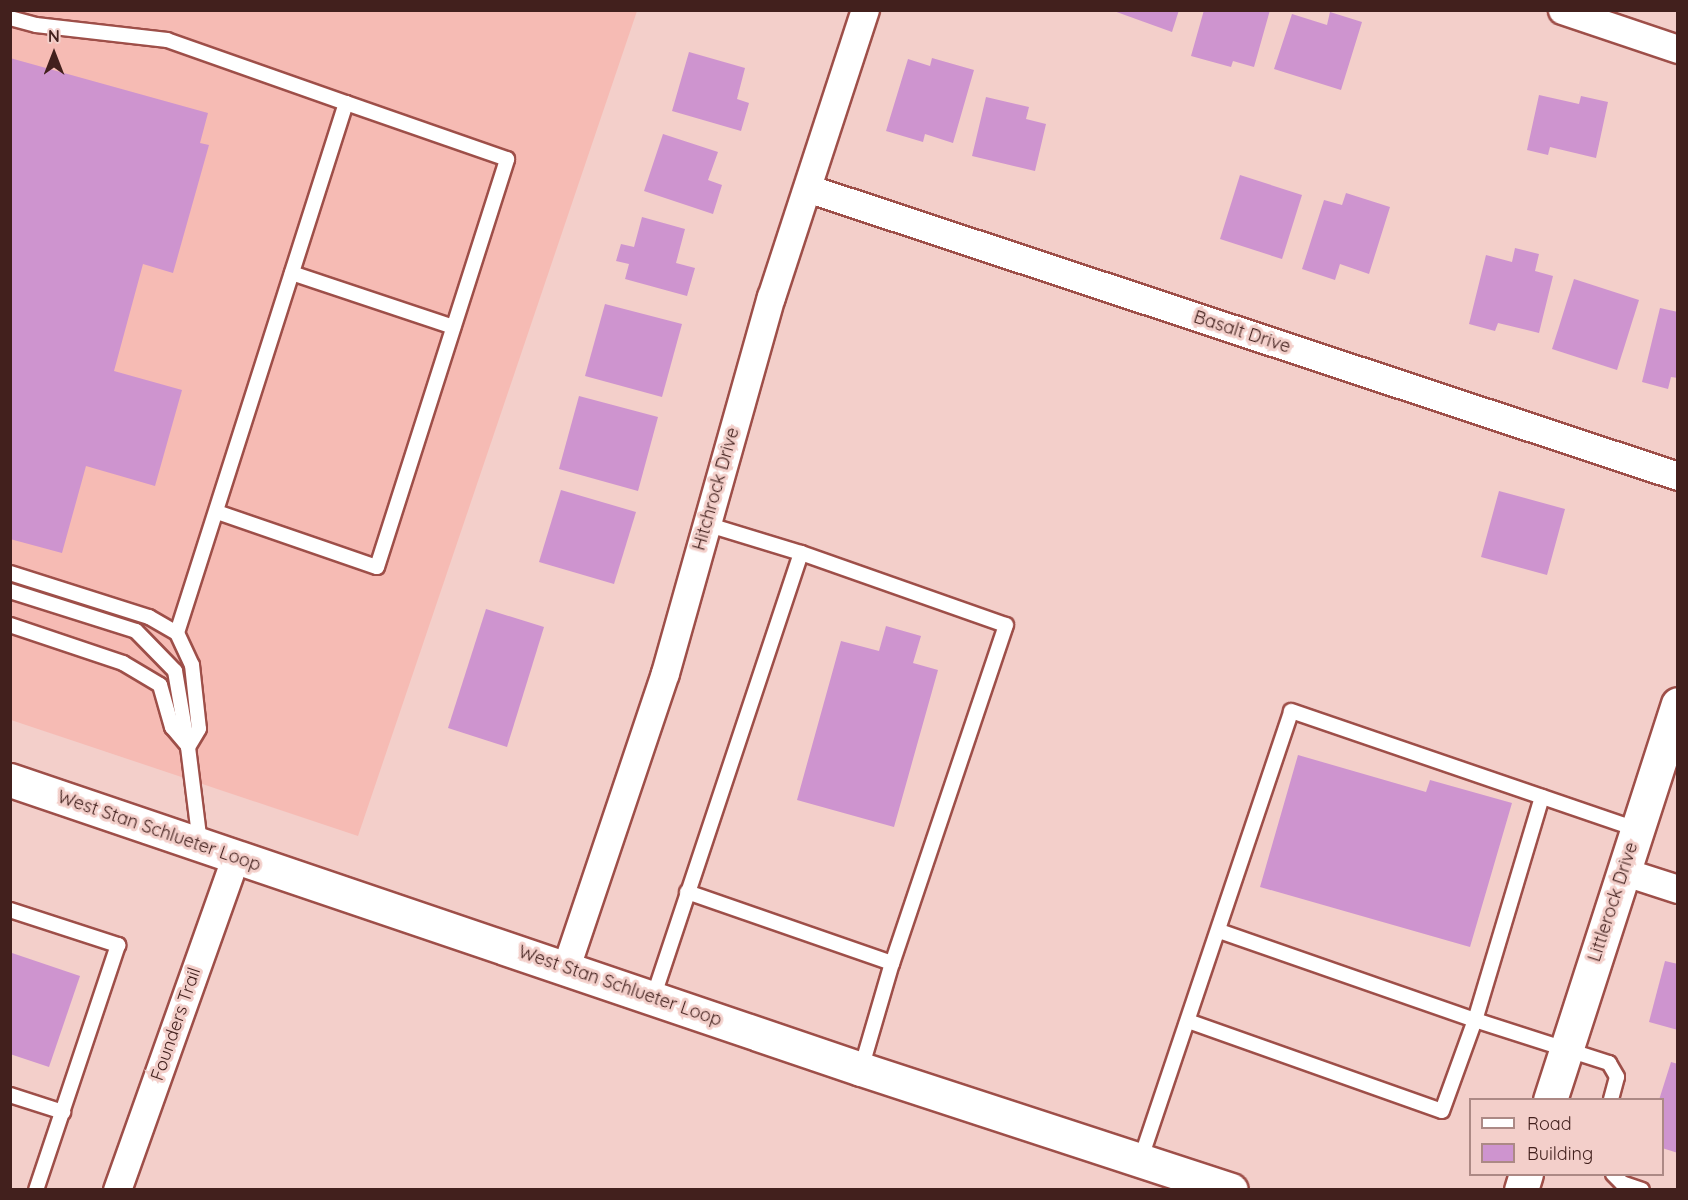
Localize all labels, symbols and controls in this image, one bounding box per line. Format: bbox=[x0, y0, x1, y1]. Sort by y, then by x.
north arrow bbox=[24, 24, 84, 84]
text: N bbox=[48, 26, 60, 46]
street label: Basalt Drive bbox=[1191, 306, 1293, 358]
street label: Hitchrock Drive bbox=[688, 425, 744, 553]
street label: West Stan Schlueter Loop bbox=[55, 786, 263, 876]
street label: Littlerock Drive bbox=[1584, 840, 1642, 964]
street label: West Stan Schlueter Loop bbox=[516, 941, 724, 1031]
street label: Founders Trail bbox=[147, 965, 205, 1083]
legend bbox=[1469, 1098, 1664, 1176]
text: Road bbox=[1527, 1112, 1572, 1135]
text: Building bbox=[1527, 1142, 1593, 1165]

